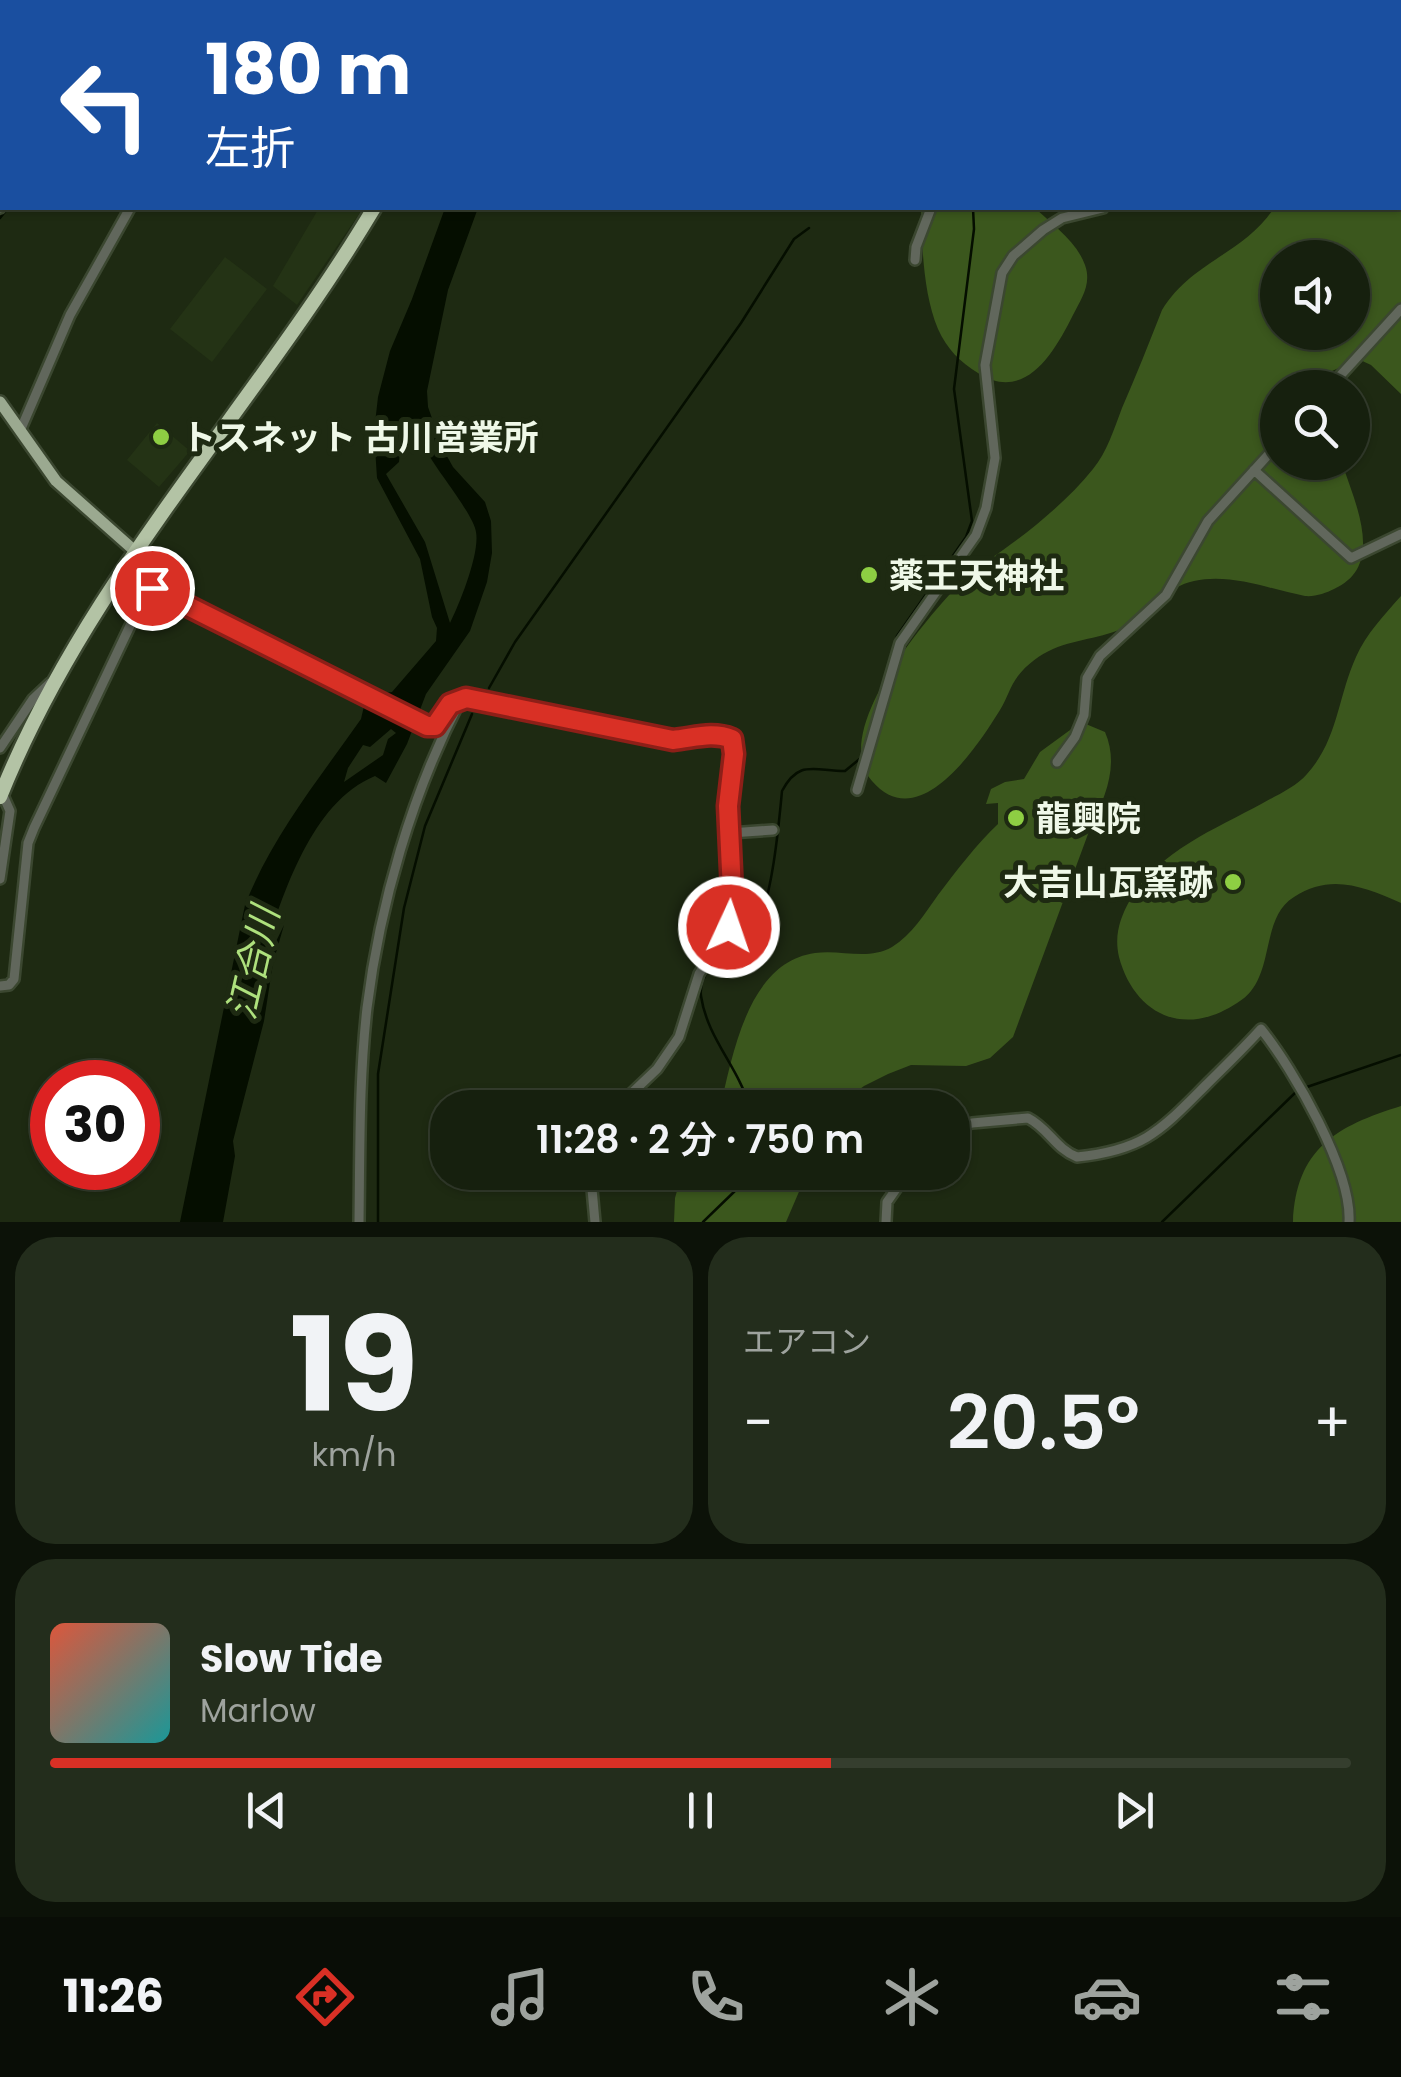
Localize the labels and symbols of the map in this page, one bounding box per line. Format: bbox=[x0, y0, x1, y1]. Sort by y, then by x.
place label: トスネット 古川営業所 bbox=[181, 413, 538, 462]
marker: トスネット 古川営業所 bbox=[150, 426, 172, 448]
pin bbox=[110, 546, 195, 631]
place label: 薬王天神社 bbox=[889, 551, 1064, 600]
marker: 薬王天神社 bbox=[858, 564, 880, 586]
place label: 龍興院 bbox=[1036, 794, 1141, 843]
marker: 龍興院 bbox=[1005, 807, 1027, 829]
place label: 大吉山瓦窯跡 bbox=[1003, 858, 1213, 907]
marker: 大吉山瓦窯跡 bbox=[1222, 871, 1244, 893]
position arrow bbox=[677, 875, 781, 979]
water label: 江合川 bbox=[214, 898, 293, 1025]
speed limit sign: 30 bbox=[30, 1060, 160, 1190]

